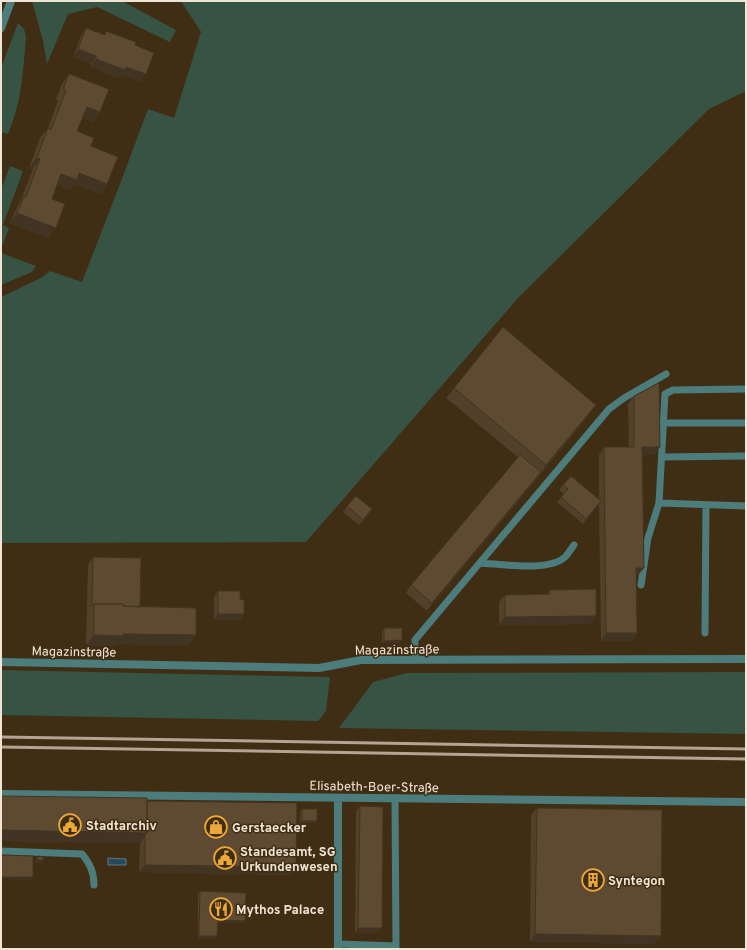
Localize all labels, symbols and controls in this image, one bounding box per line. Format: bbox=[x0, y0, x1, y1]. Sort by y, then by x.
street label: Magazinstraße bbox=[355, 642, 440, 660]
street label: Magazinstraße bbox=[31, 644, 116, 662]
street label: Elisabeth-Boer-Straße bbox=[309, 779, 439, 797]
public building icon: Stadtarchiv bbox=[57, 812, 83, 838]
shop icon: Gerstaecker bbox=[203, 814, 229, 840]
place label: Stadtarchiv bbox=[86, 819, 157, 835]
place label: Gerstaecker bbox=[232, 821, 307, 837]
public building icon: Standesamt, SG Urkundenwesen bbox=[212, 845, 238, 871]
place label: Standesamt, SG Urkundenwesen bbox=[240, 845, 338, 876]
building icon: Syntegon bbox=[580, 867, 606, 893]
place label: Syntegon bbox=[608, 874, 665, 890]
restaurant icon: Mythos Palace bbox=[208, 896, 234, 922]
place label: Mythos Palace bbox=[236, 903, 324, 919]

